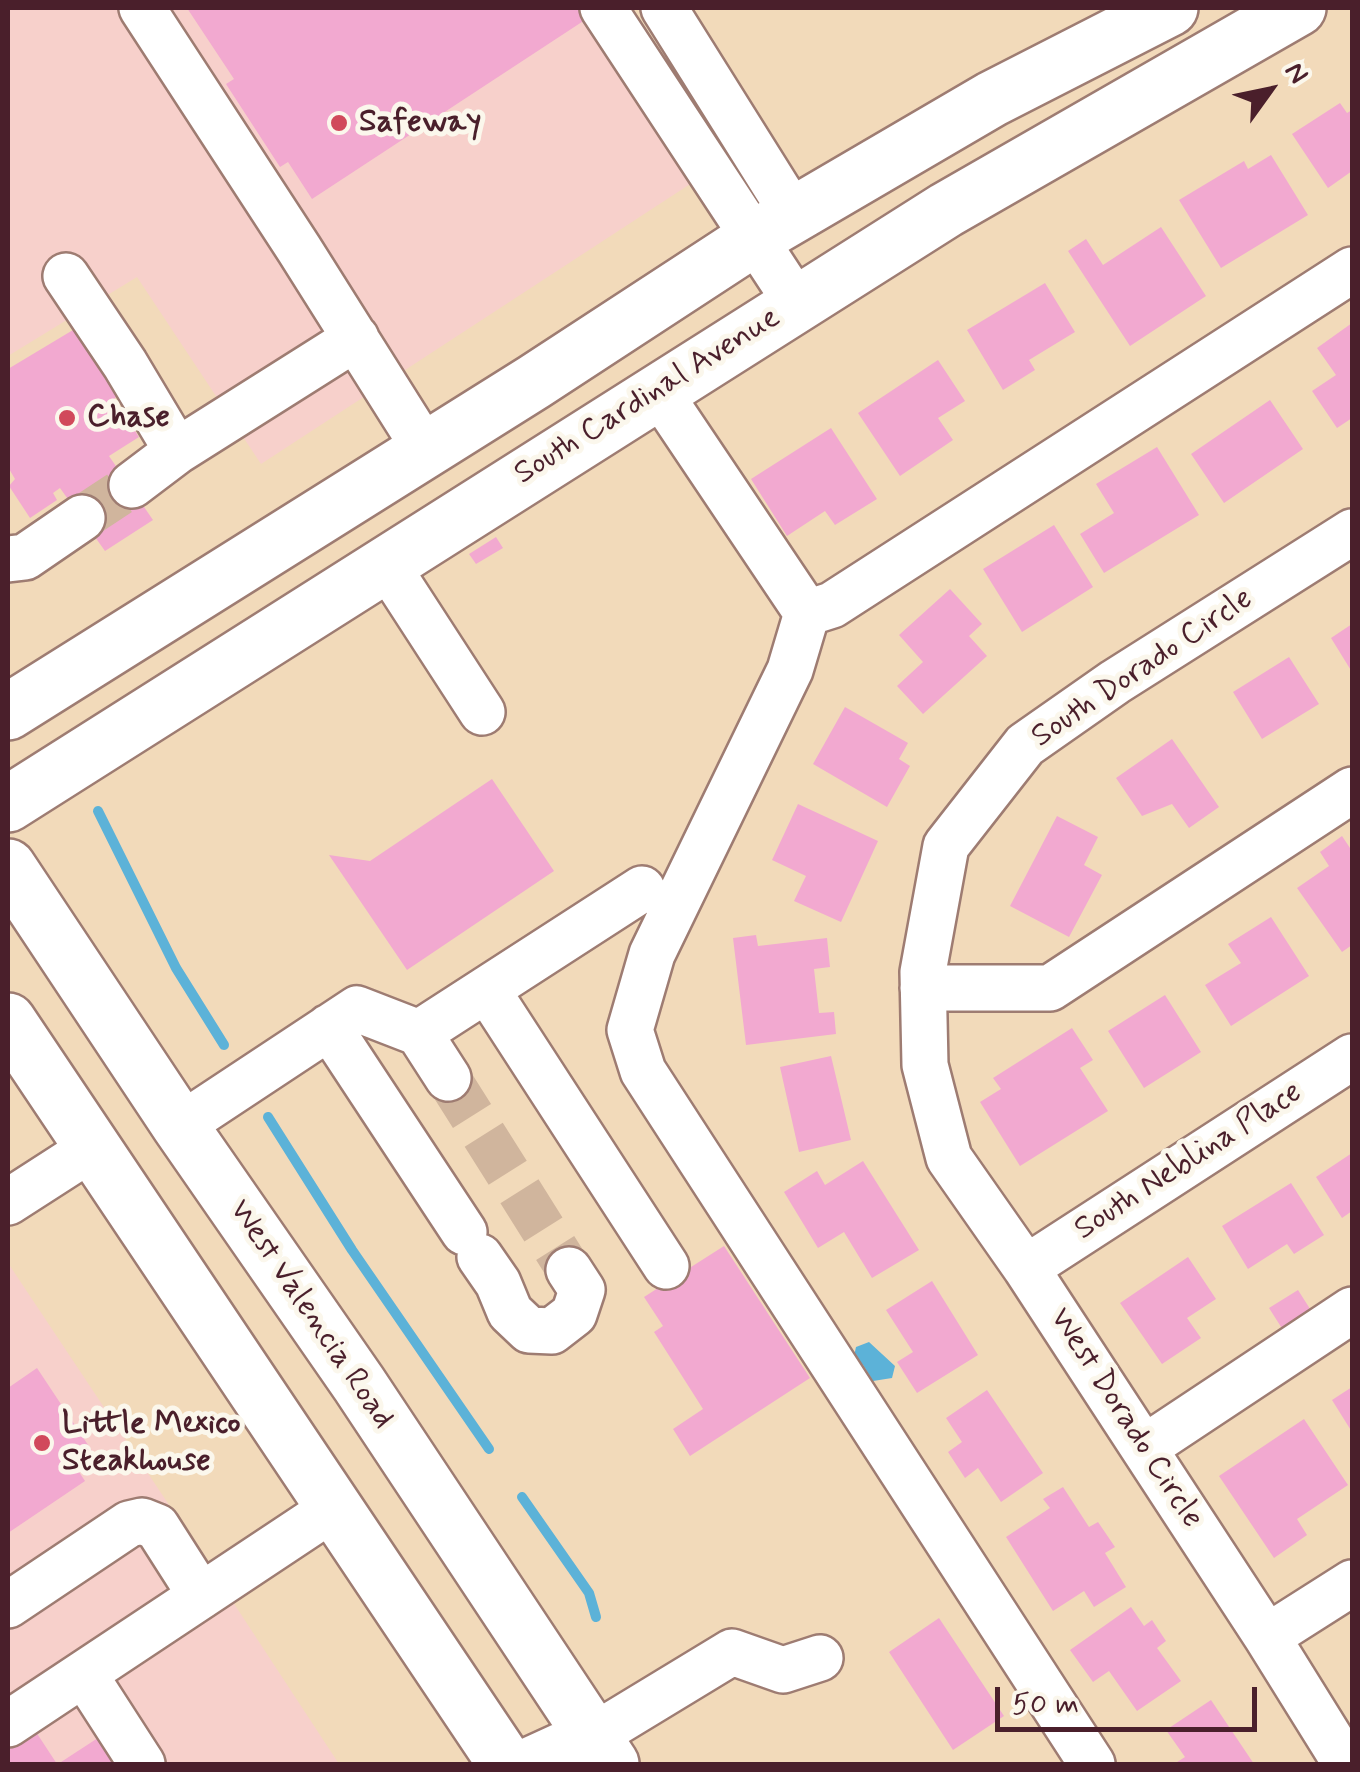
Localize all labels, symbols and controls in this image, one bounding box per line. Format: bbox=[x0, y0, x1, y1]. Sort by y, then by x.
north arrow bbox=[1220, 40, 1320, 140]
text: N bbox=[1275, 55, 1316, 91]
place label: Safeway bbox=[359, 104, 481, 142]
marker: Safeway bbox=[328, 112, 350, 134]
street label: South Cardinal Avenue bbox=[508, 300, 788, 494]
place label: Chase bbox=[87, 399, 170, 437]
marker: Chase bbox=[56, 407, 78, 429]
street label: South Dorado Circle bbox=[1025, 581, 1261, 757]
street label: South Neblina Place bbox=[1068, 1074, 1310, 1250]
street label: West Valencia Road bbox=[219, 1193, 401, 1437]
street label: West Dorado Circle bbox=[1040, 1302, 1210, 1536]
place label: Little Mexico Steakhouse bbox=[62, 1406, 241, 1481]
marker: Little Mexico Steakhouse bbox=[31, 1432, 53, 1454]
scale bar bbox=[1000, 1667, 1262, 1729]
text: 50 m bbox=[1012, 1685, 1079, 1724]

